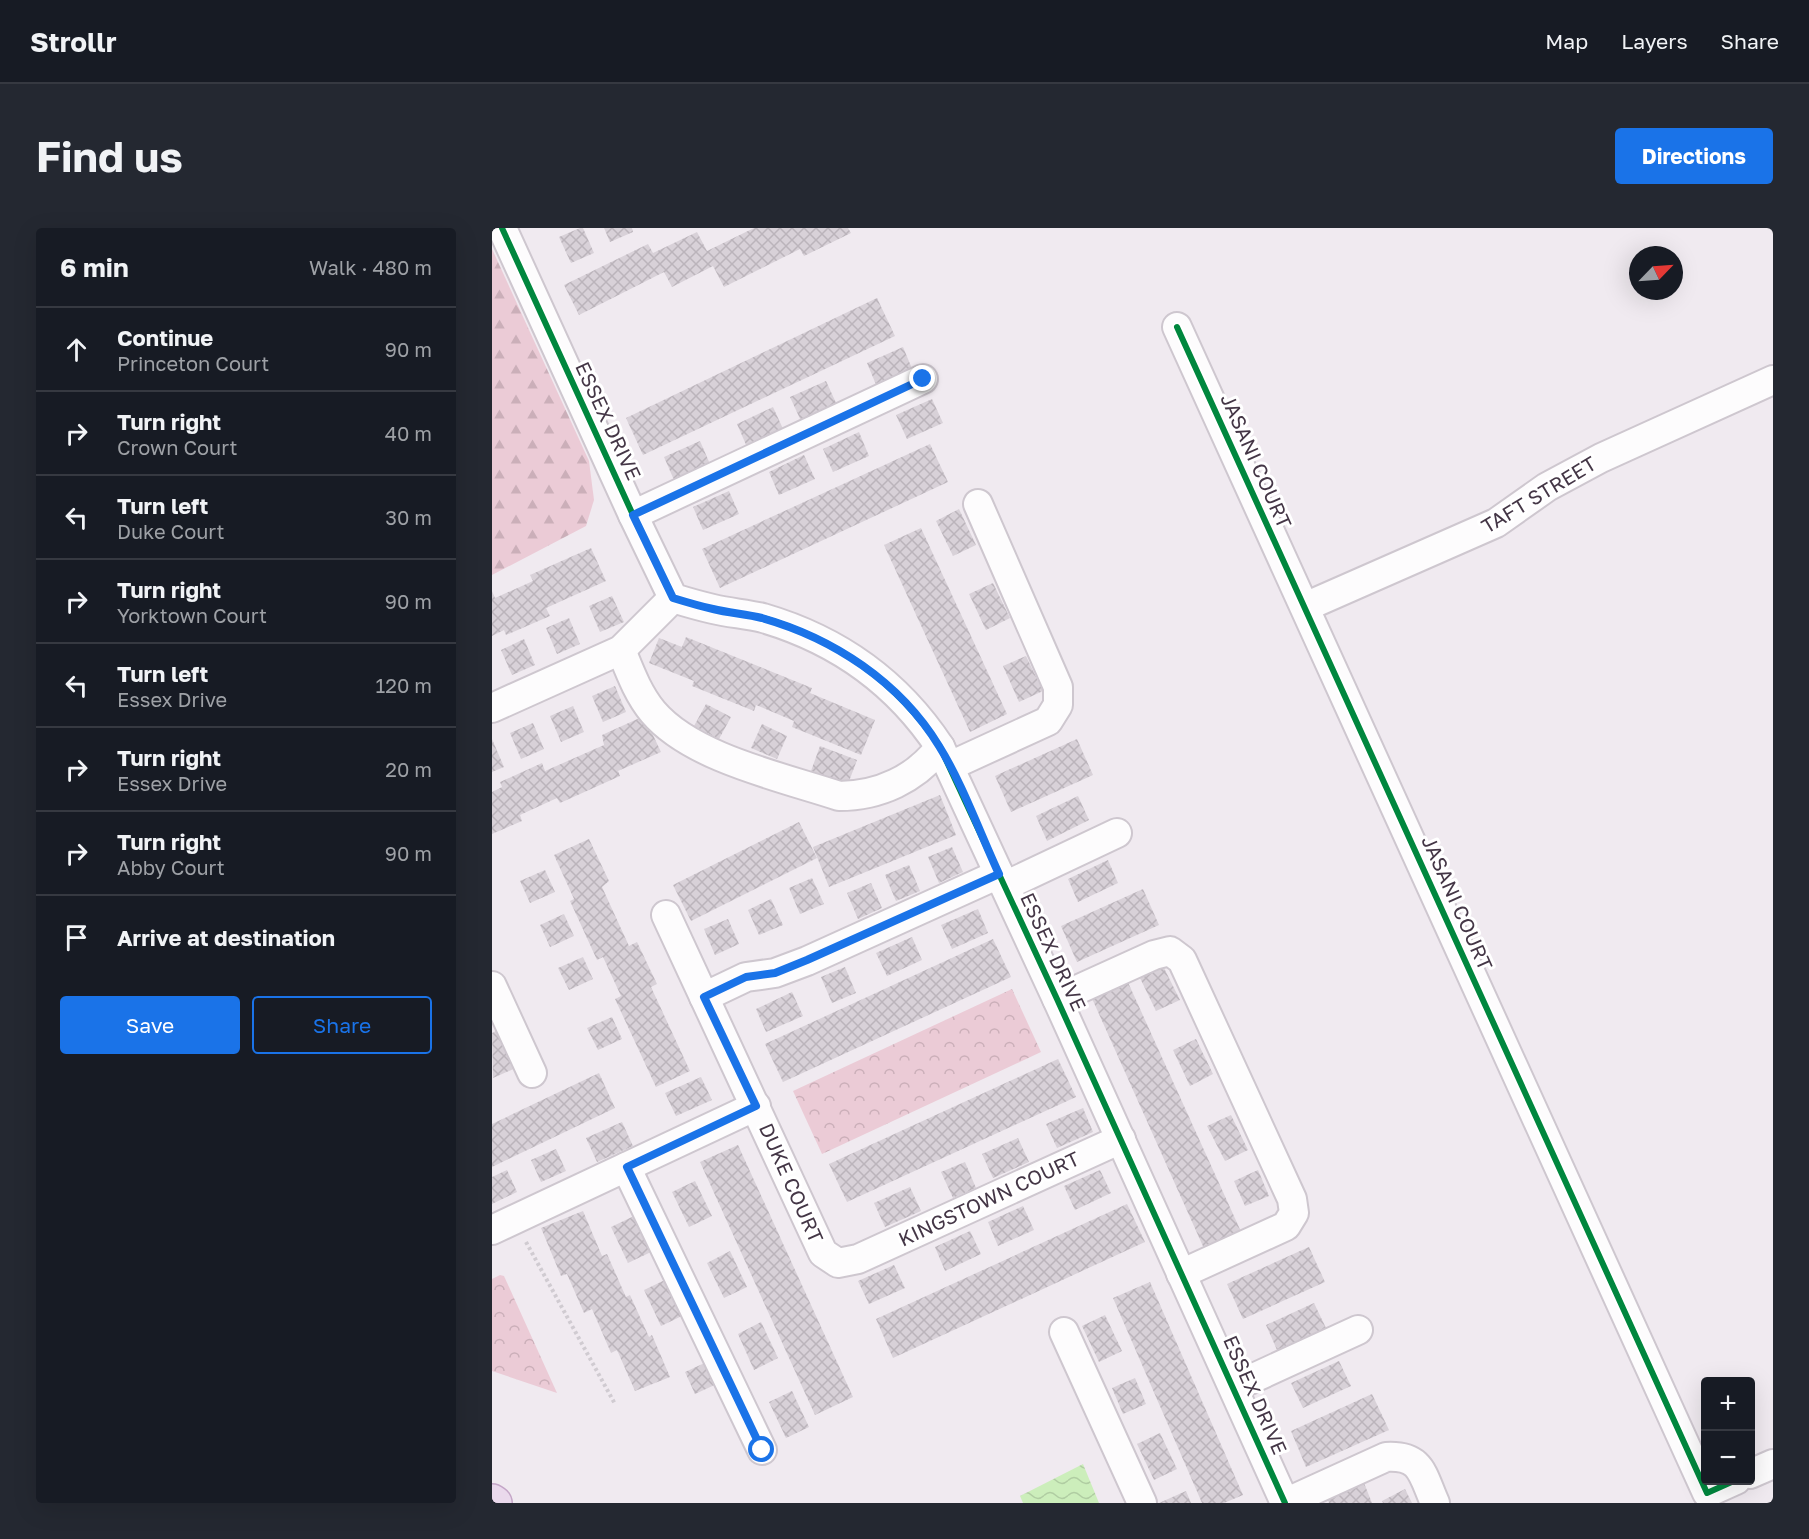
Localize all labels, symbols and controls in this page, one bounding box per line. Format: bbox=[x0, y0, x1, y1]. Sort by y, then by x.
text: Strollr bbox=[30, 25, 117, 58]
text: Map bbox=[1545, 28, 1588, 54]
text: Layers bbox=[1621, 28, 1688, 54]
text: Share bbox=[1721, 28, 1779, 54]
button: Directions bbox=[1615, 128, 1773, 184]
text: Find us bbox=[36, 131, 183, 181]
north arrow bbox=[1629, 246, 1683, 300]
text: 6 min bbox=[60, 252, 129, 283]
text: Walk · 480 m bbox=[309, 255, 432, 279]
text: Continue bbox=[117, 324, 213, 351]
icon: ahead bbox=[60, 333, 93, 366]
text: 90 m bbox=[385, 337, 432, 361]
text: Princeton Court bbox=[117, 351, 269, 375]
street label: ESSEX DRIVE bbox=[571, 358, 647, 484]
route end bbox=[909, 365, 935, 391]
street label: JASANI COURT bbox=[1216, 389, 1297, 532]
text: Turn right bbox=[117, 408, 221, 435]
icon: right bbox=[60, 417, 93, 450]
text: 40 m bbox=[385, 421, 432, 445]
text: Crown Court bbox=[117, 435, 237, 459]
street label: TAFT STREET bbox=[1477, 451, 1600, 538]
text: Turn left bbox=[117, 492, 208, 519]
icon: left bbox=[60, 501, 93, 534]
text: 30 m bbox=[385, 505, 432, 529]
text: Duke Court bbox=[117, 519, 225, 543]
text: Turn right bbox=[117, 576, 221, 603]
icon: right bbox=[60, 585, 93, 618]
text: 90 m bbox=[385, 589, 432, 613]
text: Yorktown Court bbox=[117, 603, 267, 627]
text: Turn left bbox=[117, 660, 208, 687]
icon: left bbox=[60, 669, 93, 702]
text: 120 m bbox=[376, 673, 432, 697]
text: Essex Drive bbox=[117, 687, 227, 711]
text: Turn right bbox=[117, 744, 221, 771]
icon: right bbox=[60, 753, 93, 786]
text: 20 m bbox=[385, 757, 432, 781]
text: Essex Drive bbox=[117, 771, 227, 795]
text: Turn right bbox=[117, 828, 221, 855]
street label: JASANI COURT bbox=[1417, 831, 1498, 974]
icon: right bbox=[60, 837, 93, 870]
text: 90 m bbox=[385, 841, 432, 865]
text: Abby Court bbox=[117, 855, 225, 879]
street label: ESSEX DRIVE bbox=[1016, 889, 1092, 1015]
icon: arrive bbox=[60, 921, 93, 954]
text: Arrive at destination bbox=[117, 924, 335, 951]
button: Save bbox=[60, 996, 240, 1054]
button: Share bbox=[252, 996, 432, 1054]
street label: DUKE COURT bbox=[755, 1119, 829, 1246]
street label: KINGSTOWN COURT bbox=[894, 1146, 1083, 1251]
street label: ESSEX DRIVE bbox=[1219, 1331, 1293, 1458]
map controls bbox=[1701, 1377, 1755, 1485]
button: + bbox=[1701, 1377, 1755, 1431]
button: − bbox=[1701, 1431, 1755, 1485]
route start bbox=[748, 1436, 774, 1462]

